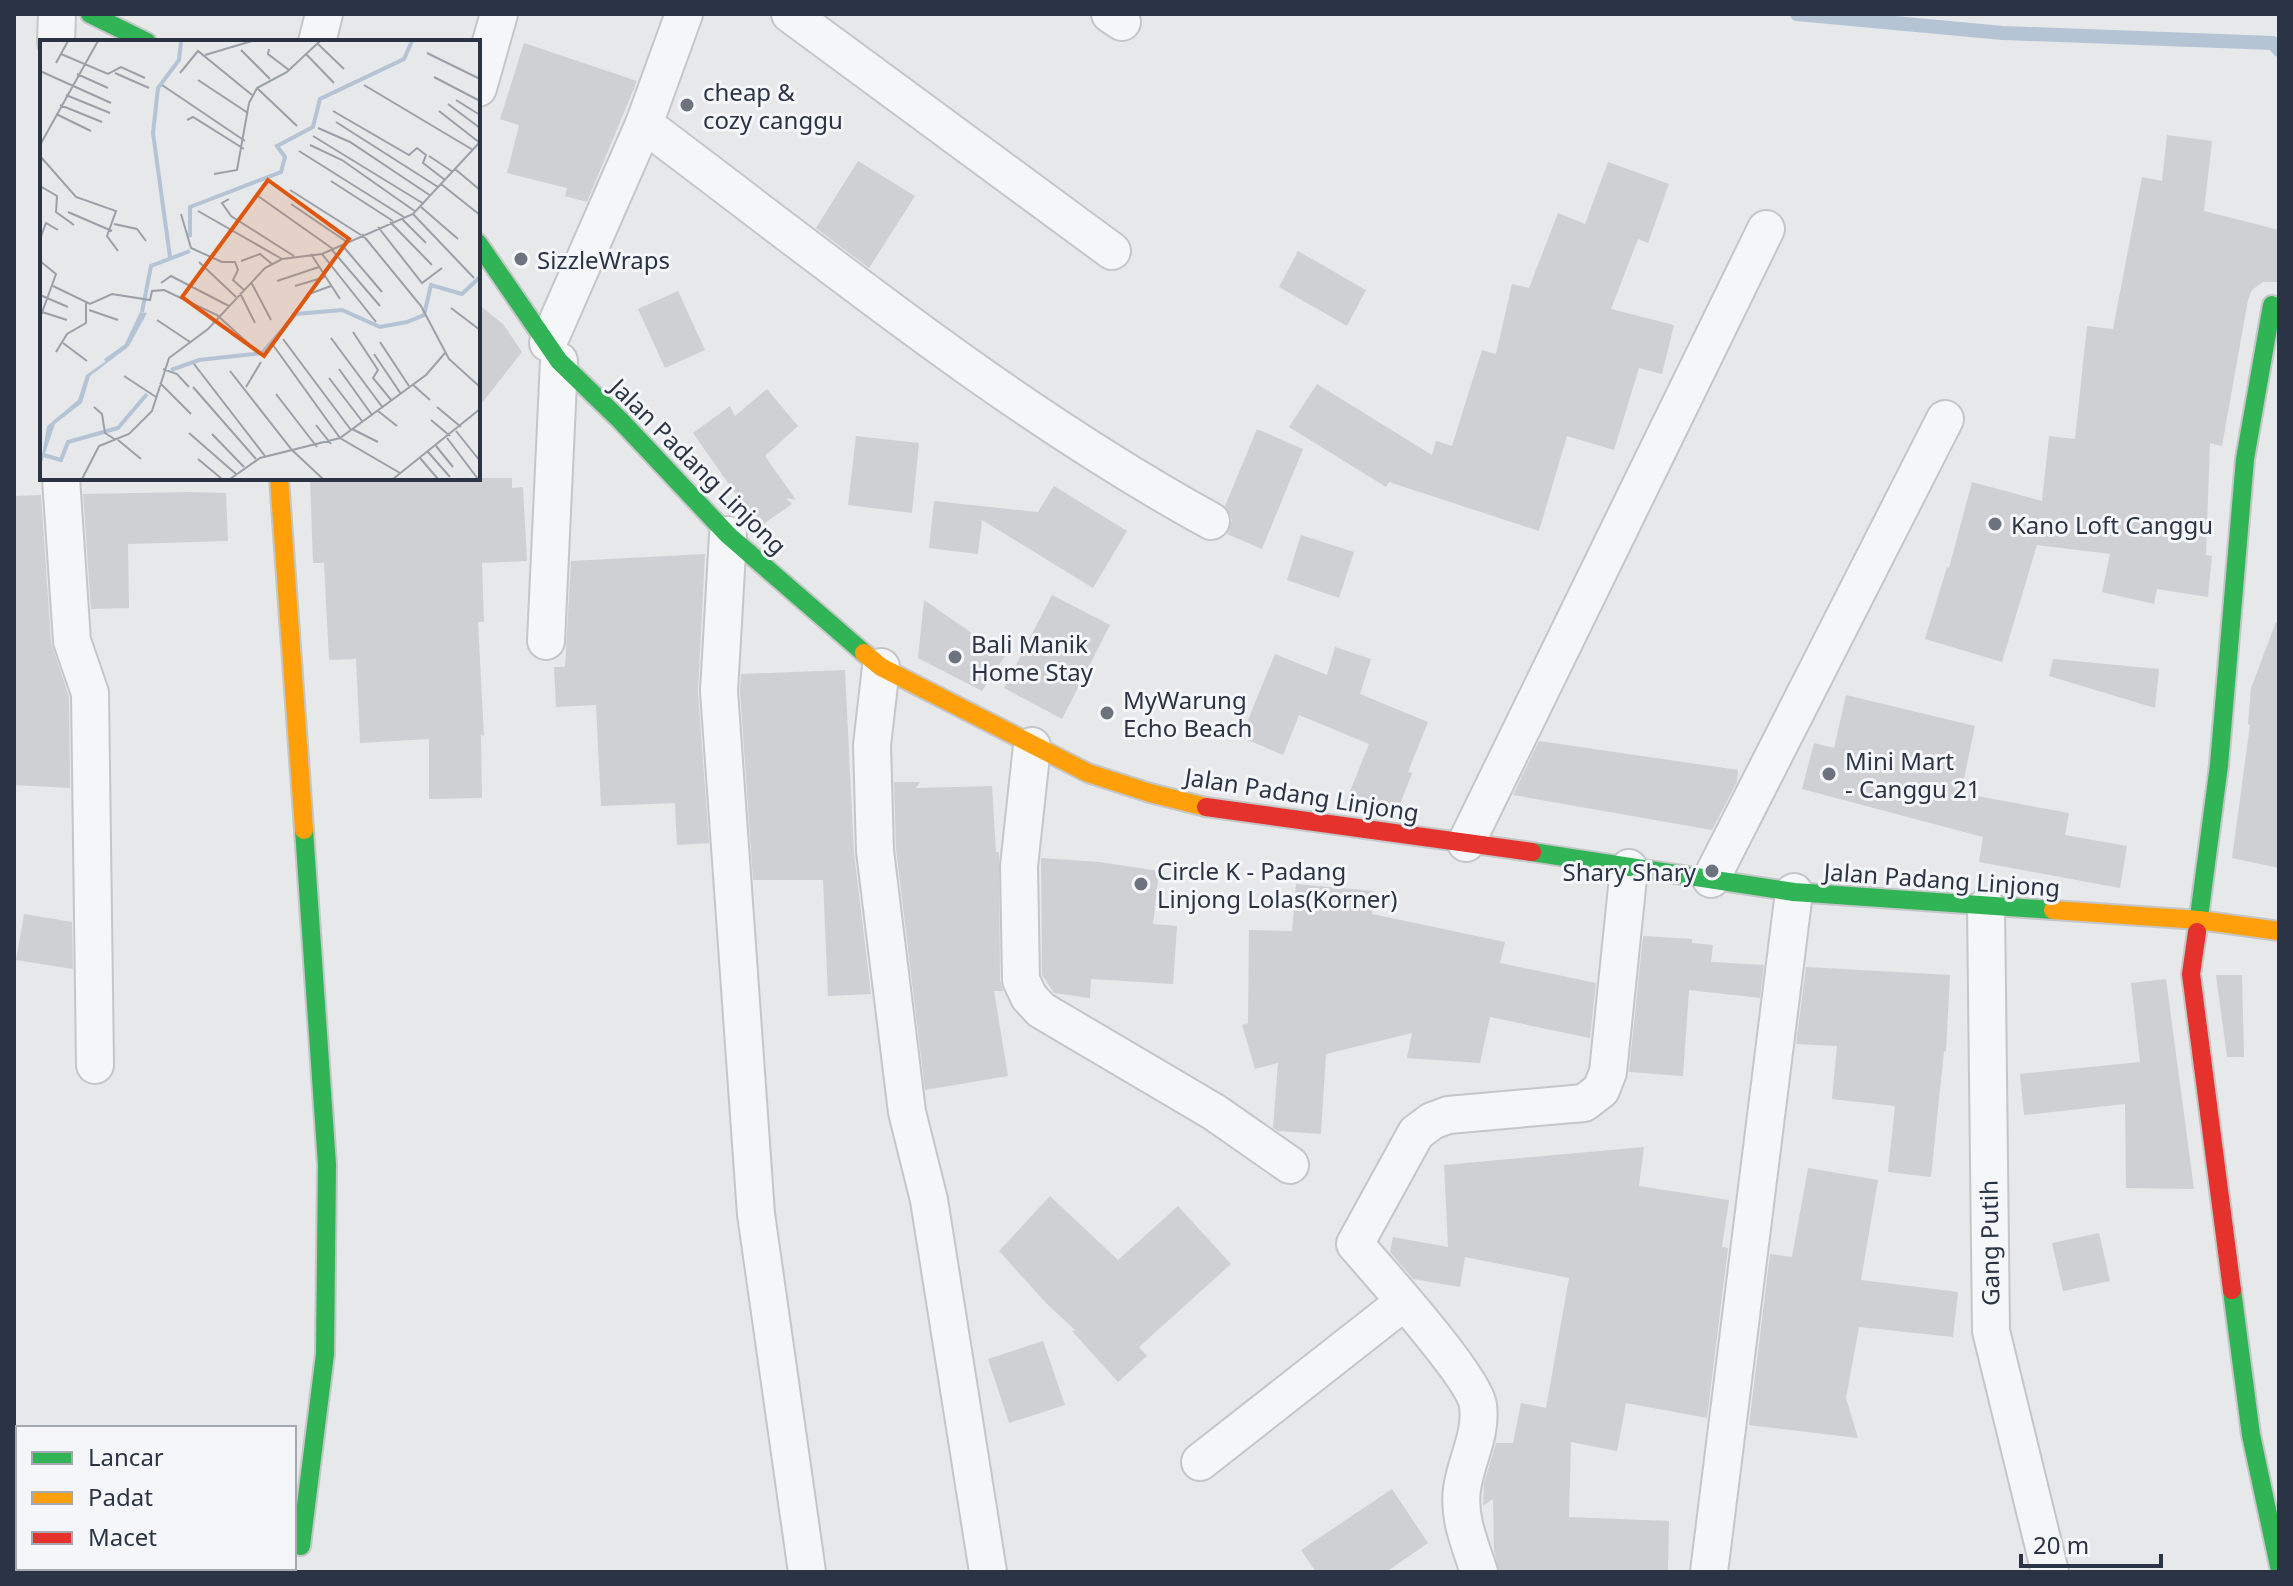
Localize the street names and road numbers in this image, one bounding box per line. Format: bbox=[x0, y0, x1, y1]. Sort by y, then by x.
street label: Jalan Padang Linjong bbox=[602, 369, 794, 561]
street label: Jalan Padang Linjong bbox=[1181, 759, 1421, 829]
street label: Jalan Padang Linjong bbox=[1821, 854, 2061, 904]
street label: Gang Putih bbox=[1971, 1180, 2007, 1306]

